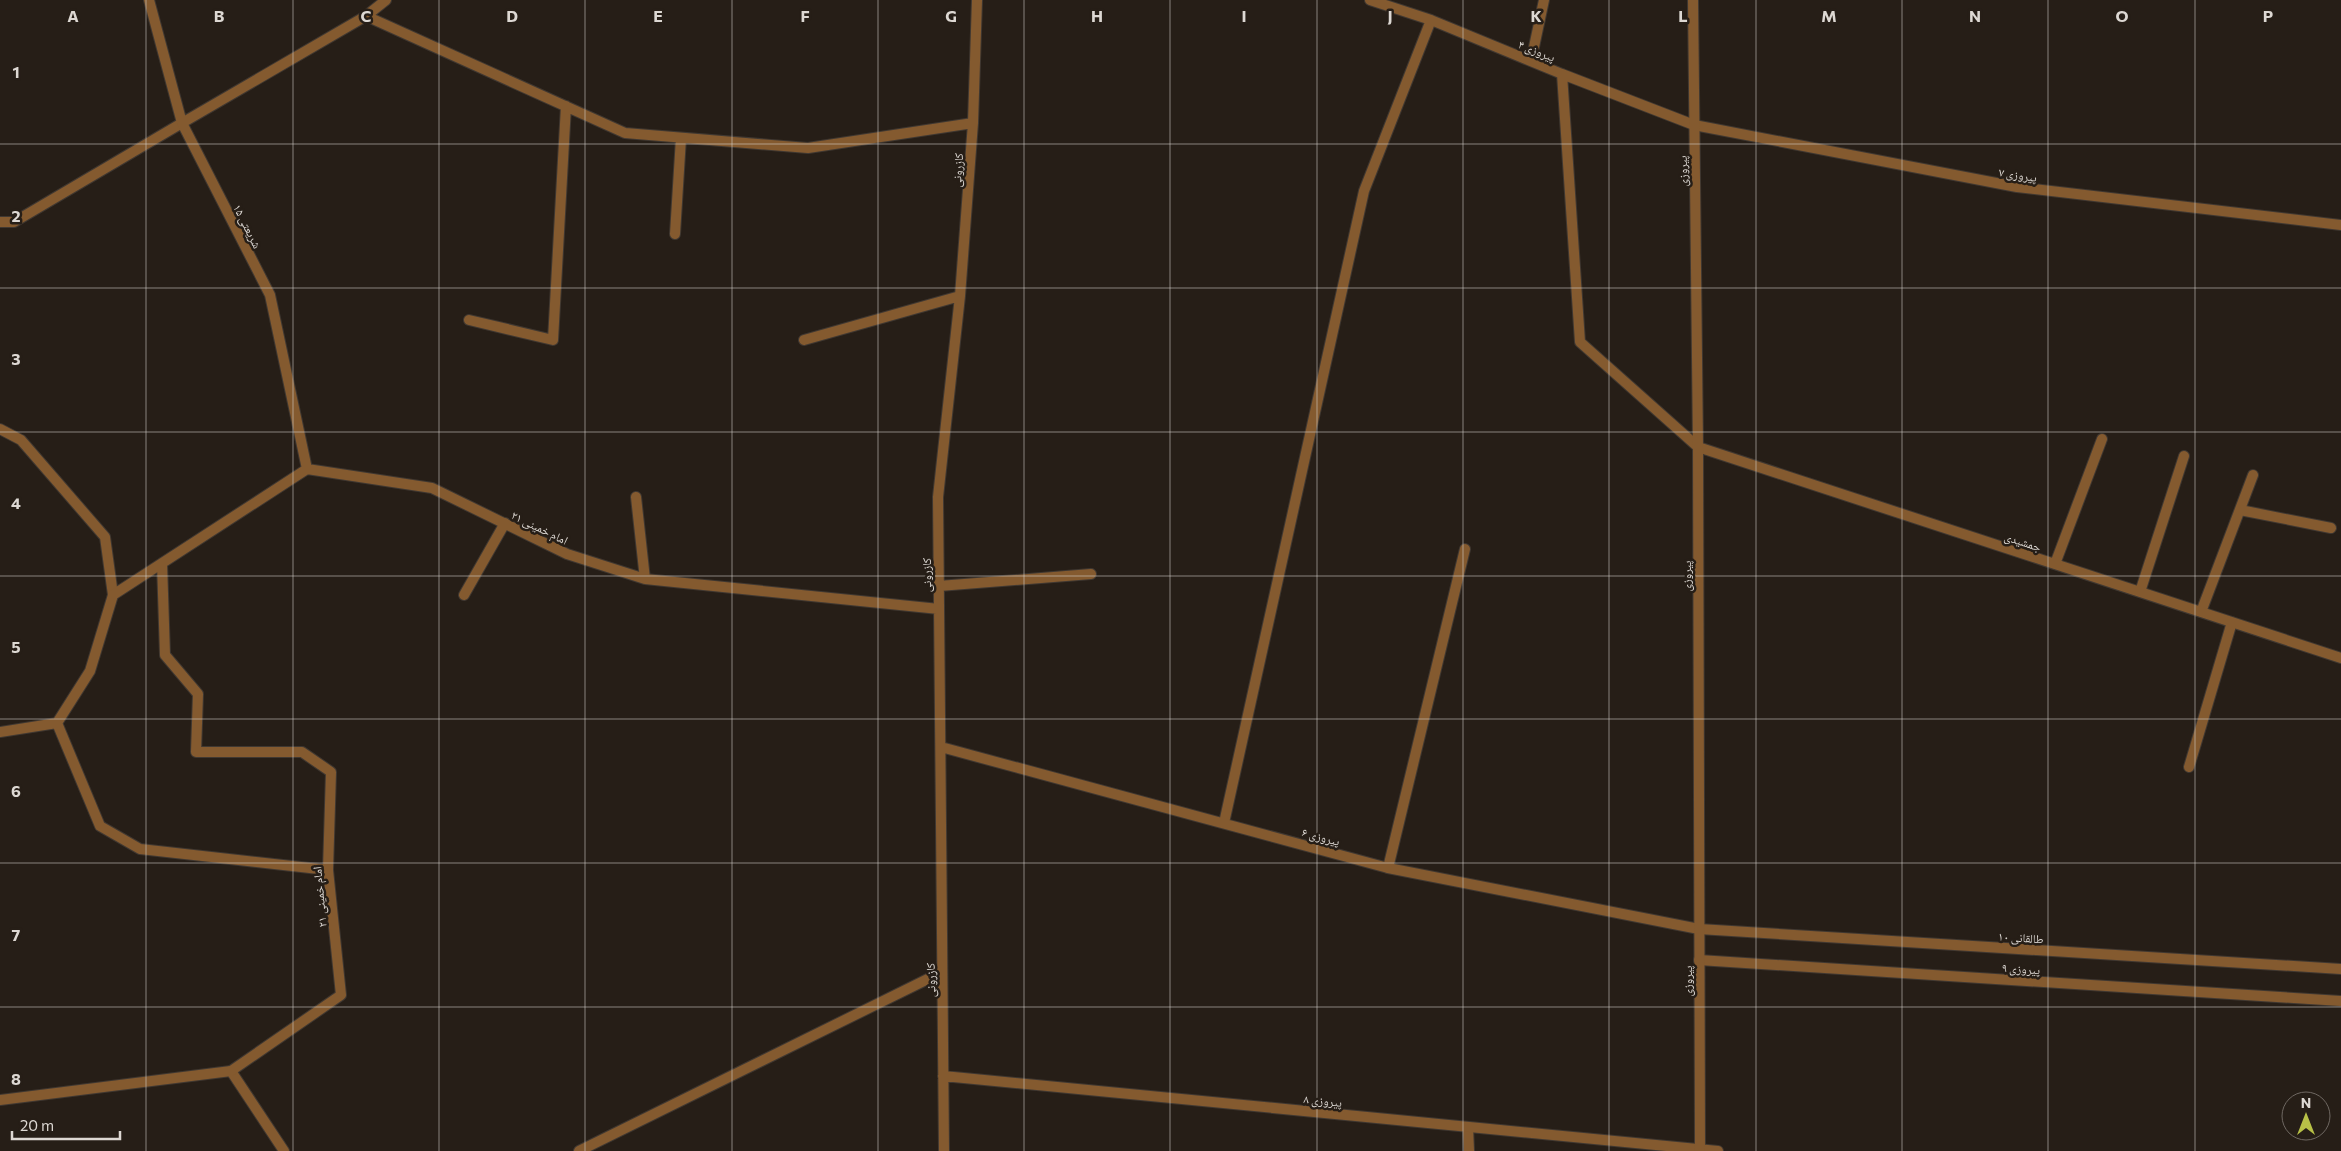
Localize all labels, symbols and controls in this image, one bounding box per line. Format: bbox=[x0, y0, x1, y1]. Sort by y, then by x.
text: A bbox=[67, 6, 79, 25]
text: B bbox=[214, 6, 225, 25]
text: C bbox=[361, 6, 372, 25]
text: D bbox=[506, 6, 518, 25]
text: E bbox=[653, 6, 663, 25]
text: F bbox=[800, 6, 810, 25]
text: G bbox=[945, 6, 957, 25]
text: H bbox=[1091, 6, 1103, 25]
text: I bbox=[1241, 6, 1247, 25]
text: J bbox=[1387, 6, 1393, 25]
text: K bbox=[1530, 6, 1542, 25]
text: L bbox=[1678, 6, 1688, 25]
text: M bbox=[1821, 6, 1837, 25]
text: N bbox=[1969, 6, 1981, 25]
text: O bbox=[2115, 6, 2129, 25]
text: P bbox=[2263, 6, 2273, 25]
street label: پیروزی ۴ bbox=[1516, 36, 1558, 65]
text: 1 bbox=[12, 62, 20, 81]
street label: کازرونی bbox=[949, 152, 966, 188]
street label: پیروزی bbox=[1675, 155, 1690, 187]
street label: پیروزی ۷ bbox=[1998, 164, 2039, 185]
street label: شریعتی ۱۵ bbox=[230, 202, 265, 251]
text: 2 bbox=[11, 206, 21, 225]
text: 3 bbox=[11, 349, 21, 368]
text: 4 bbox=[11, 493, 21, 512]
street label: امام خمینی ۲۱ bbox=[509, 507, 571, 549]
street label: جمشیدی bbox=[2002, 528, 2044, 555]
street label: کازرونی bbox=[919, 558, 934, 592]
street label: پیروزی bbox=[1679, 560, 1694, 591]
text: 5 bbox=[11, 637, 21, 656]
text: 6 bbox=[11, 781, 21, 800]
street label: پیروزی ۶ bbox=[1300, 824, 1342, 849]
street label: امام خمینی ۲۱ bbox=[309, 866, 331, 928]
text: 7 bbox=[12, 925, 21, 944]
street label: طالقانی ۱۰ bbox=[1998, 928, 2044, 947]
street label: پیروزی ۹ bbox=[2001, 960, 2041, 978]
street label: کازرونی bbox=[923, 963, 938, 997]
street label: پیروزی bbox=[1680, 965, 1695, 996]
text: 8 bbox=[11, 1069, 21, 1088]
street label: پیروزی ۸ bbox=[1303, 1091, 1343, 1110]
north arrow bbox=[2281, 1091, 2331, 1141]
text: N bbox=[2301, 1094, 2311, 1111]
scale bar bbox=[12, 1108, 120, 1140]
text: 20 m bbox=[20, 1116, 54, 1134]

